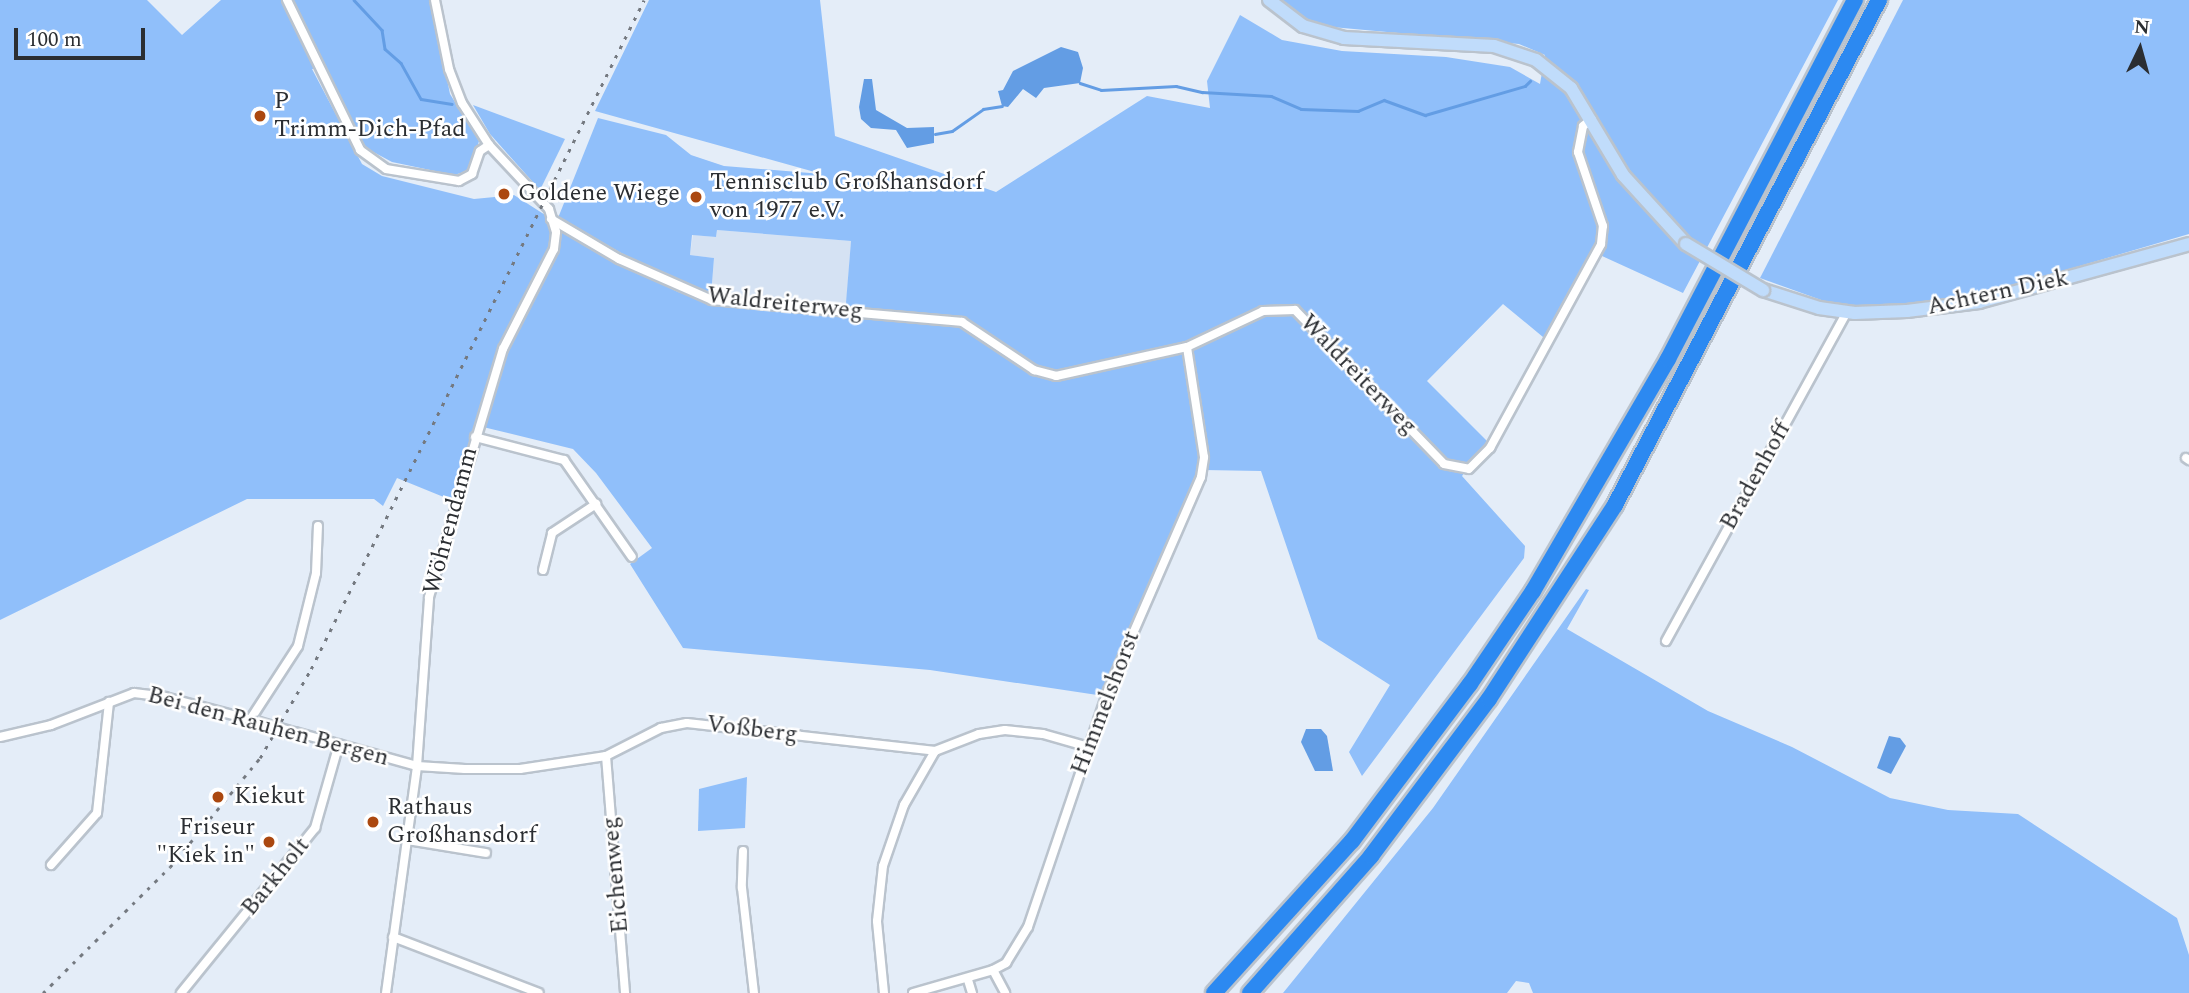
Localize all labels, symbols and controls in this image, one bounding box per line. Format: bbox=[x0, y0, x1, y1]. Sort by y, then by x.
text: N bbox=[2133, 12, 2151, 43]
scale bar bbox=[18, 14, 149, 58]
north arrow bbox=[2105, 14, 2175, 84]
text: 100 m bbox=[27, 24, 82, 56]
place label: P Trimm-Dich-Pfad bbox=[274, 88, 466, 144]
marker: P Trimm-Dich-Pfad bbox=[252, 108, 268, 124]
place label: Tennisclub Großhansdorf von 1977 e.V. bbox=[710, 169, 983, 225]
place label: Goldene Wiege bbox=[518, 180, 680, 208]
marker: Goldene Wiege bbox=[496, 186, 512, 202]
marker: Tennisclub Großhansdorf von 1977 e.V. bbox=[688, 189, 704, 205]
street label: Achtern Diek bbox=[1925, 264, 2071, 322]
street label: Waldreiterweg bbox=[706, 282, 864, 326]
street label: Waldreiterweg bbox=[1293, 309, 1423, 441]
street label: Bradenhoff bbox=[1714, 417, 1798, 535]
street label: Wöhrendamm bbox=[417, 444, 485, 598]
street label: Himmelshorst bbox=[1065, 627, 1147, 779]
street label: Bei den Rauhen Bergen bbox=[144, 681, 392, 773]
street label: Voßberg bbox=[705, 710, 799, 750]
place label: Kiekut bbox=[234, 783, 305, 811]
marker: Kiekut bbox=[208, 787, 228, 807]
place label: Rathaus Großhansdorf bbox=[387, 794, 537, 850]
place label: Friseur "Kiek in" bbox=[156, 814, 255, 870]
marker: Rathaus Großhansdorf bbox=[365, 814, 381, 830]
street label: Eichenweg bbox=[597, 816, 635, 934]
street label: Barkholt bbox=[236, 832, 316, 922]
marker: Friseur "Kiek in" bbox=[261, 834, 277, 850]

